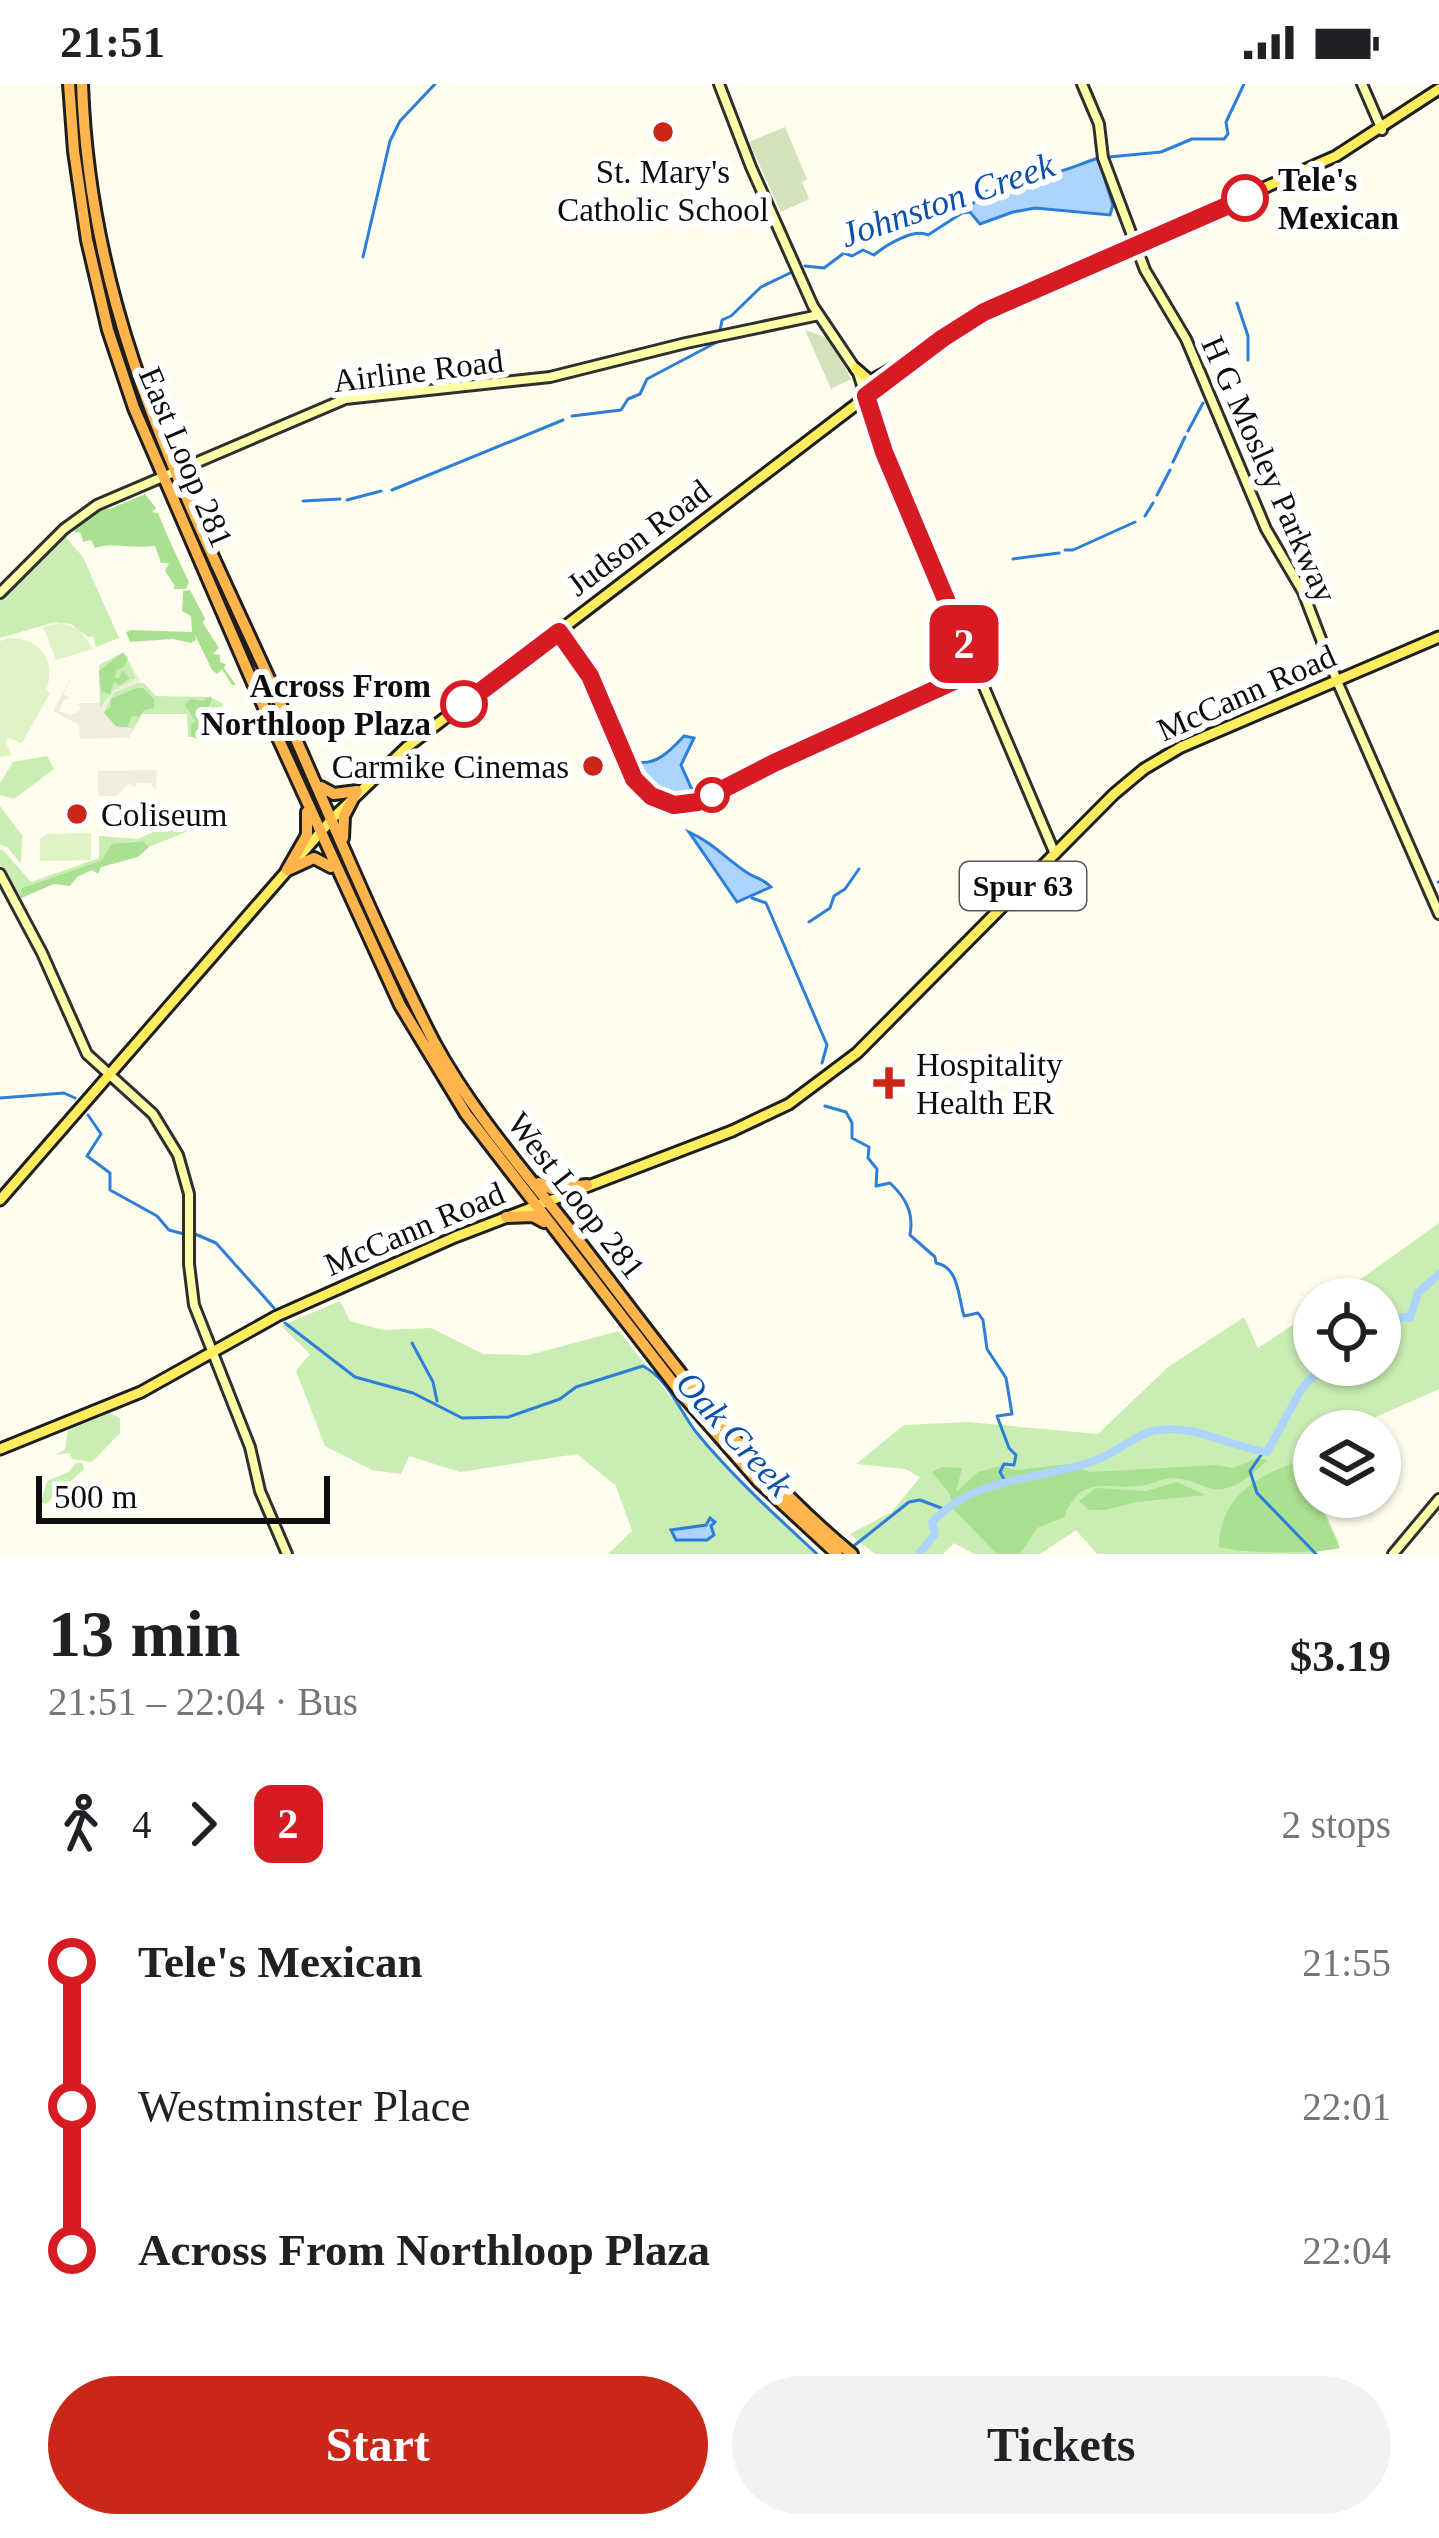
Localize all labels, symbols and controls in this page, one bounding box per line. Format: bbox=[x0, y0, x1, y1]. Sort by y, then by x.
text: 21:51 bbox=[60, 17, 165, 67]
marker: St. Mary's Catholic School bbox=[650, 119, 676, 145]
water label: Johnston Creek bbox=[835, 144, 1061, 255]
place label: St. Mary's Catholic School bbox=[557, 154, 769, 228]
place label: Tele's Mexican bbox=[1278, 162, 1399, 236]
marker: Tele's Mexican bbox=[1223, 176, 1267, 220]
street label: H G Mosley Parkway bbox=[1194, 331, 1344, 608]
street label: Airline Road bbox=[331, 343, 506, 399]
street label: East Loop 281 bbox=[132, 362, 240, 553]
street label: Judson Road bbox=[560, 472, 718, 603]
line badge: 2 bbox=[925, 605, 1003, 683]
text: 2 bbox=[954, 621, 975, 667]
street label: McCann Road bbox=[1152, 637, 1342, 748]
place label: Across From Northloop Plaza bbox=[201, 668, 431, 742]
marker: Across From Northloop Plaza bbox=[442, 682, 486, 726]
place label: Carmike Cinemas bbox=[332, 749, 569, 785]
marker: Carmike Cinemas bbox=[580, 753, 606, 779]
unlabelled marker bbox=[696, 779, 728, 811]
place label: Coliseum bbox=[101, 797, 228, 833]
marker: Coliseum bbox=[64, 801, 90, 827]
road number: Spur 63 bbox=[960, 862, 1086, 910]
place label: Hospitality Health ER bbox=[916, 1047, 1063, 1121]
marker: Hospitality Health ER bbox=[873, 1067, 905, 1099]
street label: West Loop 281 bbox=[500, 1105, 652, 1286]
street label: McCann Road bbox=[319, 1175, 510, 1283]
map controls bbox=[1293, 1278, 1401, 1518]
button: locate bbox=[1293, 1278, 1401, 1386]
water label: Oak Creek bbox=[668, 1363, 801, 1505]
button: layers bbox=[1293, 1410, 1401, 1518]
scale bar bbox=[36, 1470, 330, 1523]
text: 500 m bbox=[54, 1479, 137, 1515]
text: 13 min bbox=[48, 1597, 241, 1670]
text: $3.19 bbox=[1290, 1631, 1391, 1681]
text: 21:51 – 22:04 · Bus bbox=[48, 1680, 358, 1723]
icon: walk bbox=[48, 1791, 114, 1857]
icon: forward bbox=[170, 1791, 236, 1857]
text: 2 bbox=[278, 1801, 299, 1847]
text: 4 bbox=[132, 1803, 152, 1846]
text: 2 stops bbox=[1282, 1803, 1391, 1846]
text: Tele's Mexican bbox=[138, 1937, 423, 1987]
text: 21:55 bbox=[1302, 1941, 1391, 1984]
text: Westminster Place bbox=[138, 2081, 471, 2131]
text: 22:01 bbox=[1302, 2085, 1391, 2128]
text: Across From Northloop Plaza bbox=[138, 2225, 710, 2275]
text: 22:04 bbox=[1302, 2229, 1391, 2272]
button: Start bbox=[48, 2376, 708, 2514]
button: Tickets bbox=[732, 2376, 1391, 2514]

